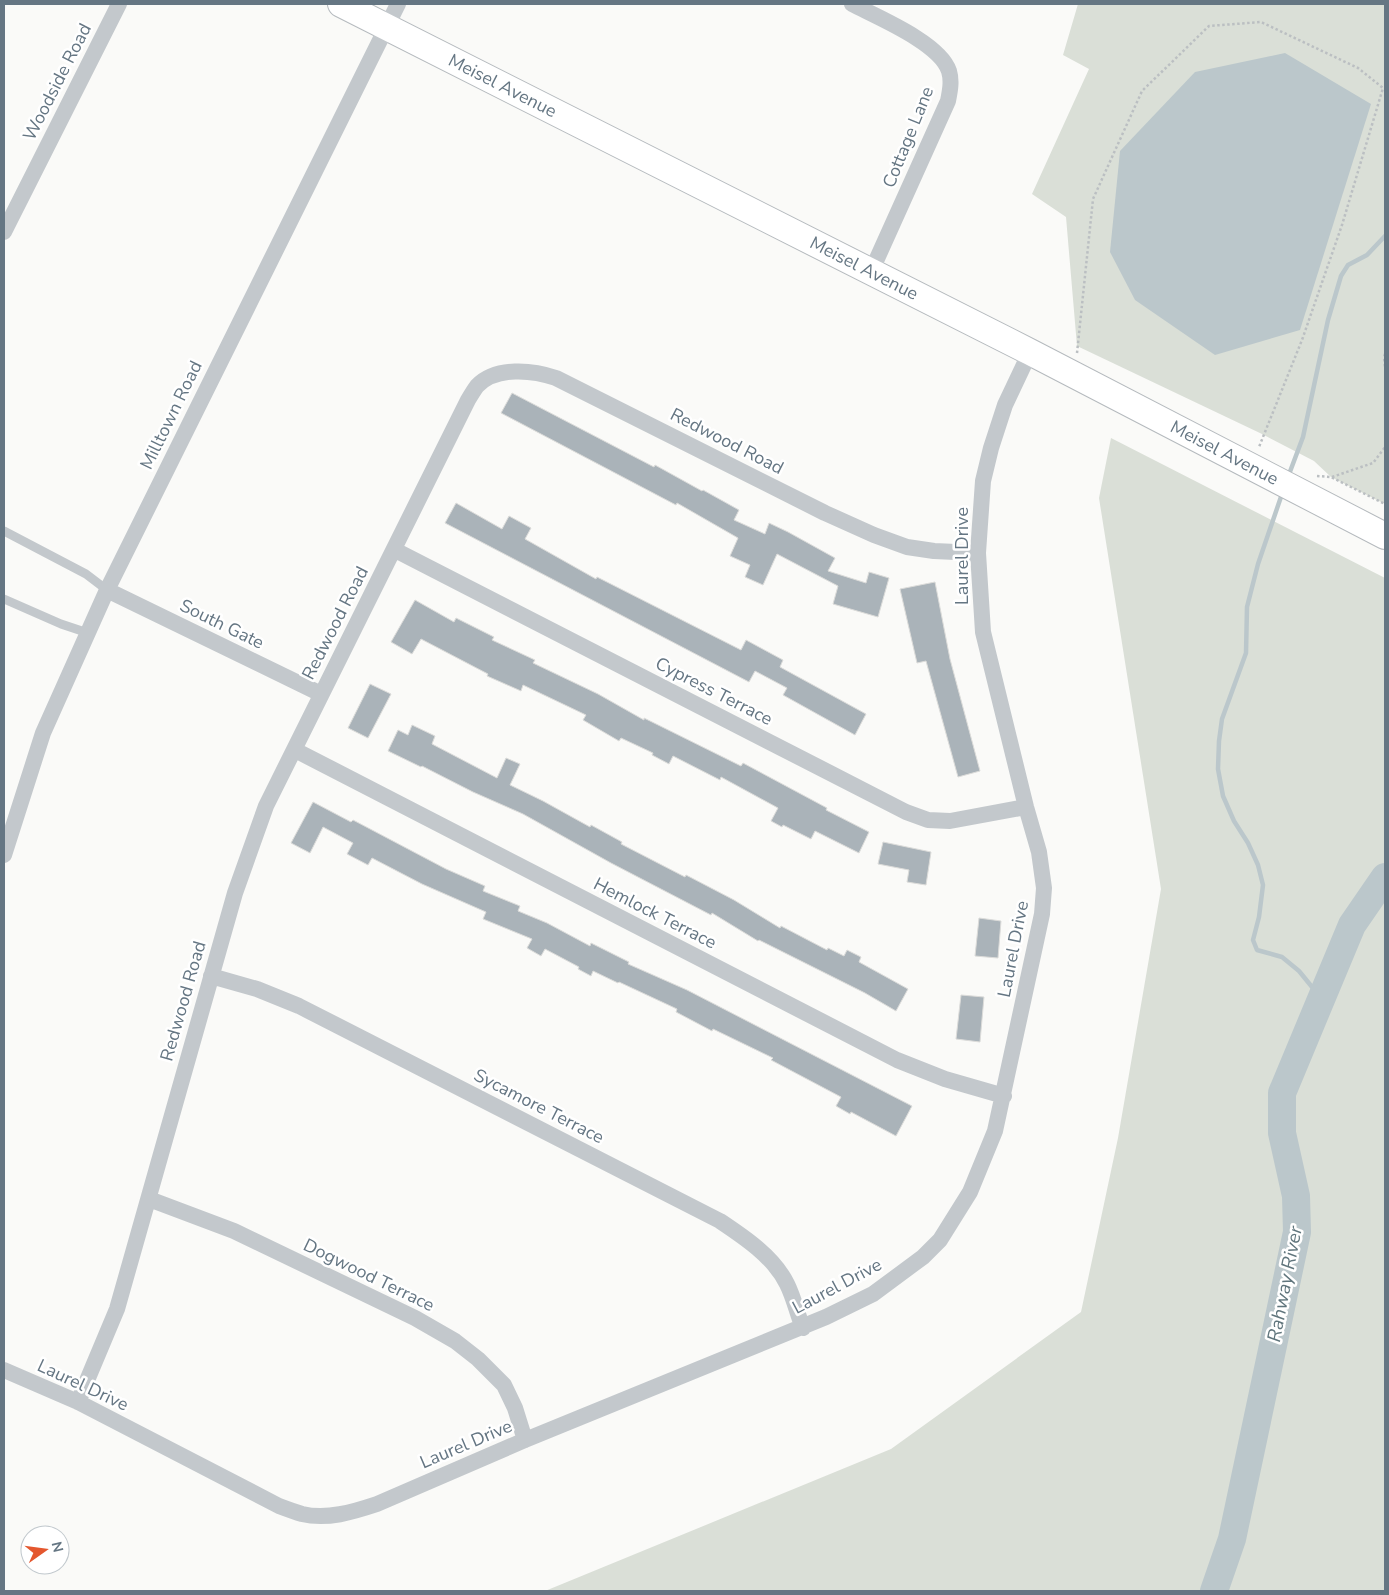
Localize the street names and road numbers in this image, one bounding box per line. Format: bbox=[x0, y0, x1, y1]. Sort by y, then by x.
street label: Woodside Road bbox=[17, 19, 97, 145]
street label: Meisel Avenue bbox=[444, 48, 561, 123]
street label: Cottage Lane bbox=[877, 83, 939, 191]
street label: Meisel Avenue bbox=[806, 231, 922, 306]
street label: Milltown Road bbox=[134, 357, 208, 473]
street label: Redwood Road bbox=[666, 402, 788, 480]
street label: Meisel Avenue bbox=[1166, 415, 1283, 491]
street label: Laurel Drive bbox=[950, 507, 974, 605]
street label: Redwood Road bbox=[296, 562, 374, 684]
street label: South Gate bbox=[176, 593, 268, 655]
street label: Cypress Terrace bbox=[651, 651, 777, 731]
street label: Hemlock Terrace bbox=[589, 872, 721, 954]
street label: Laurel Drive bbox=[992, 899, 1034, 999]
street label: Redwood Road bbox=[154, 938, 212, 1064]
street label: Sycamore Terrace bbox=[470, 1063, 608, 1149]
street label: Dogwood Terrace bbox=[299, 1233, 439, 1317]
street label: Laurel Drive bbox=[788, 1252, 886, 1320]
street label: Laurel Drive bbox=[34, 1353, 132, 1417]
street label: Laurel Drive bbox=[416, 1414, 516, 1474]

